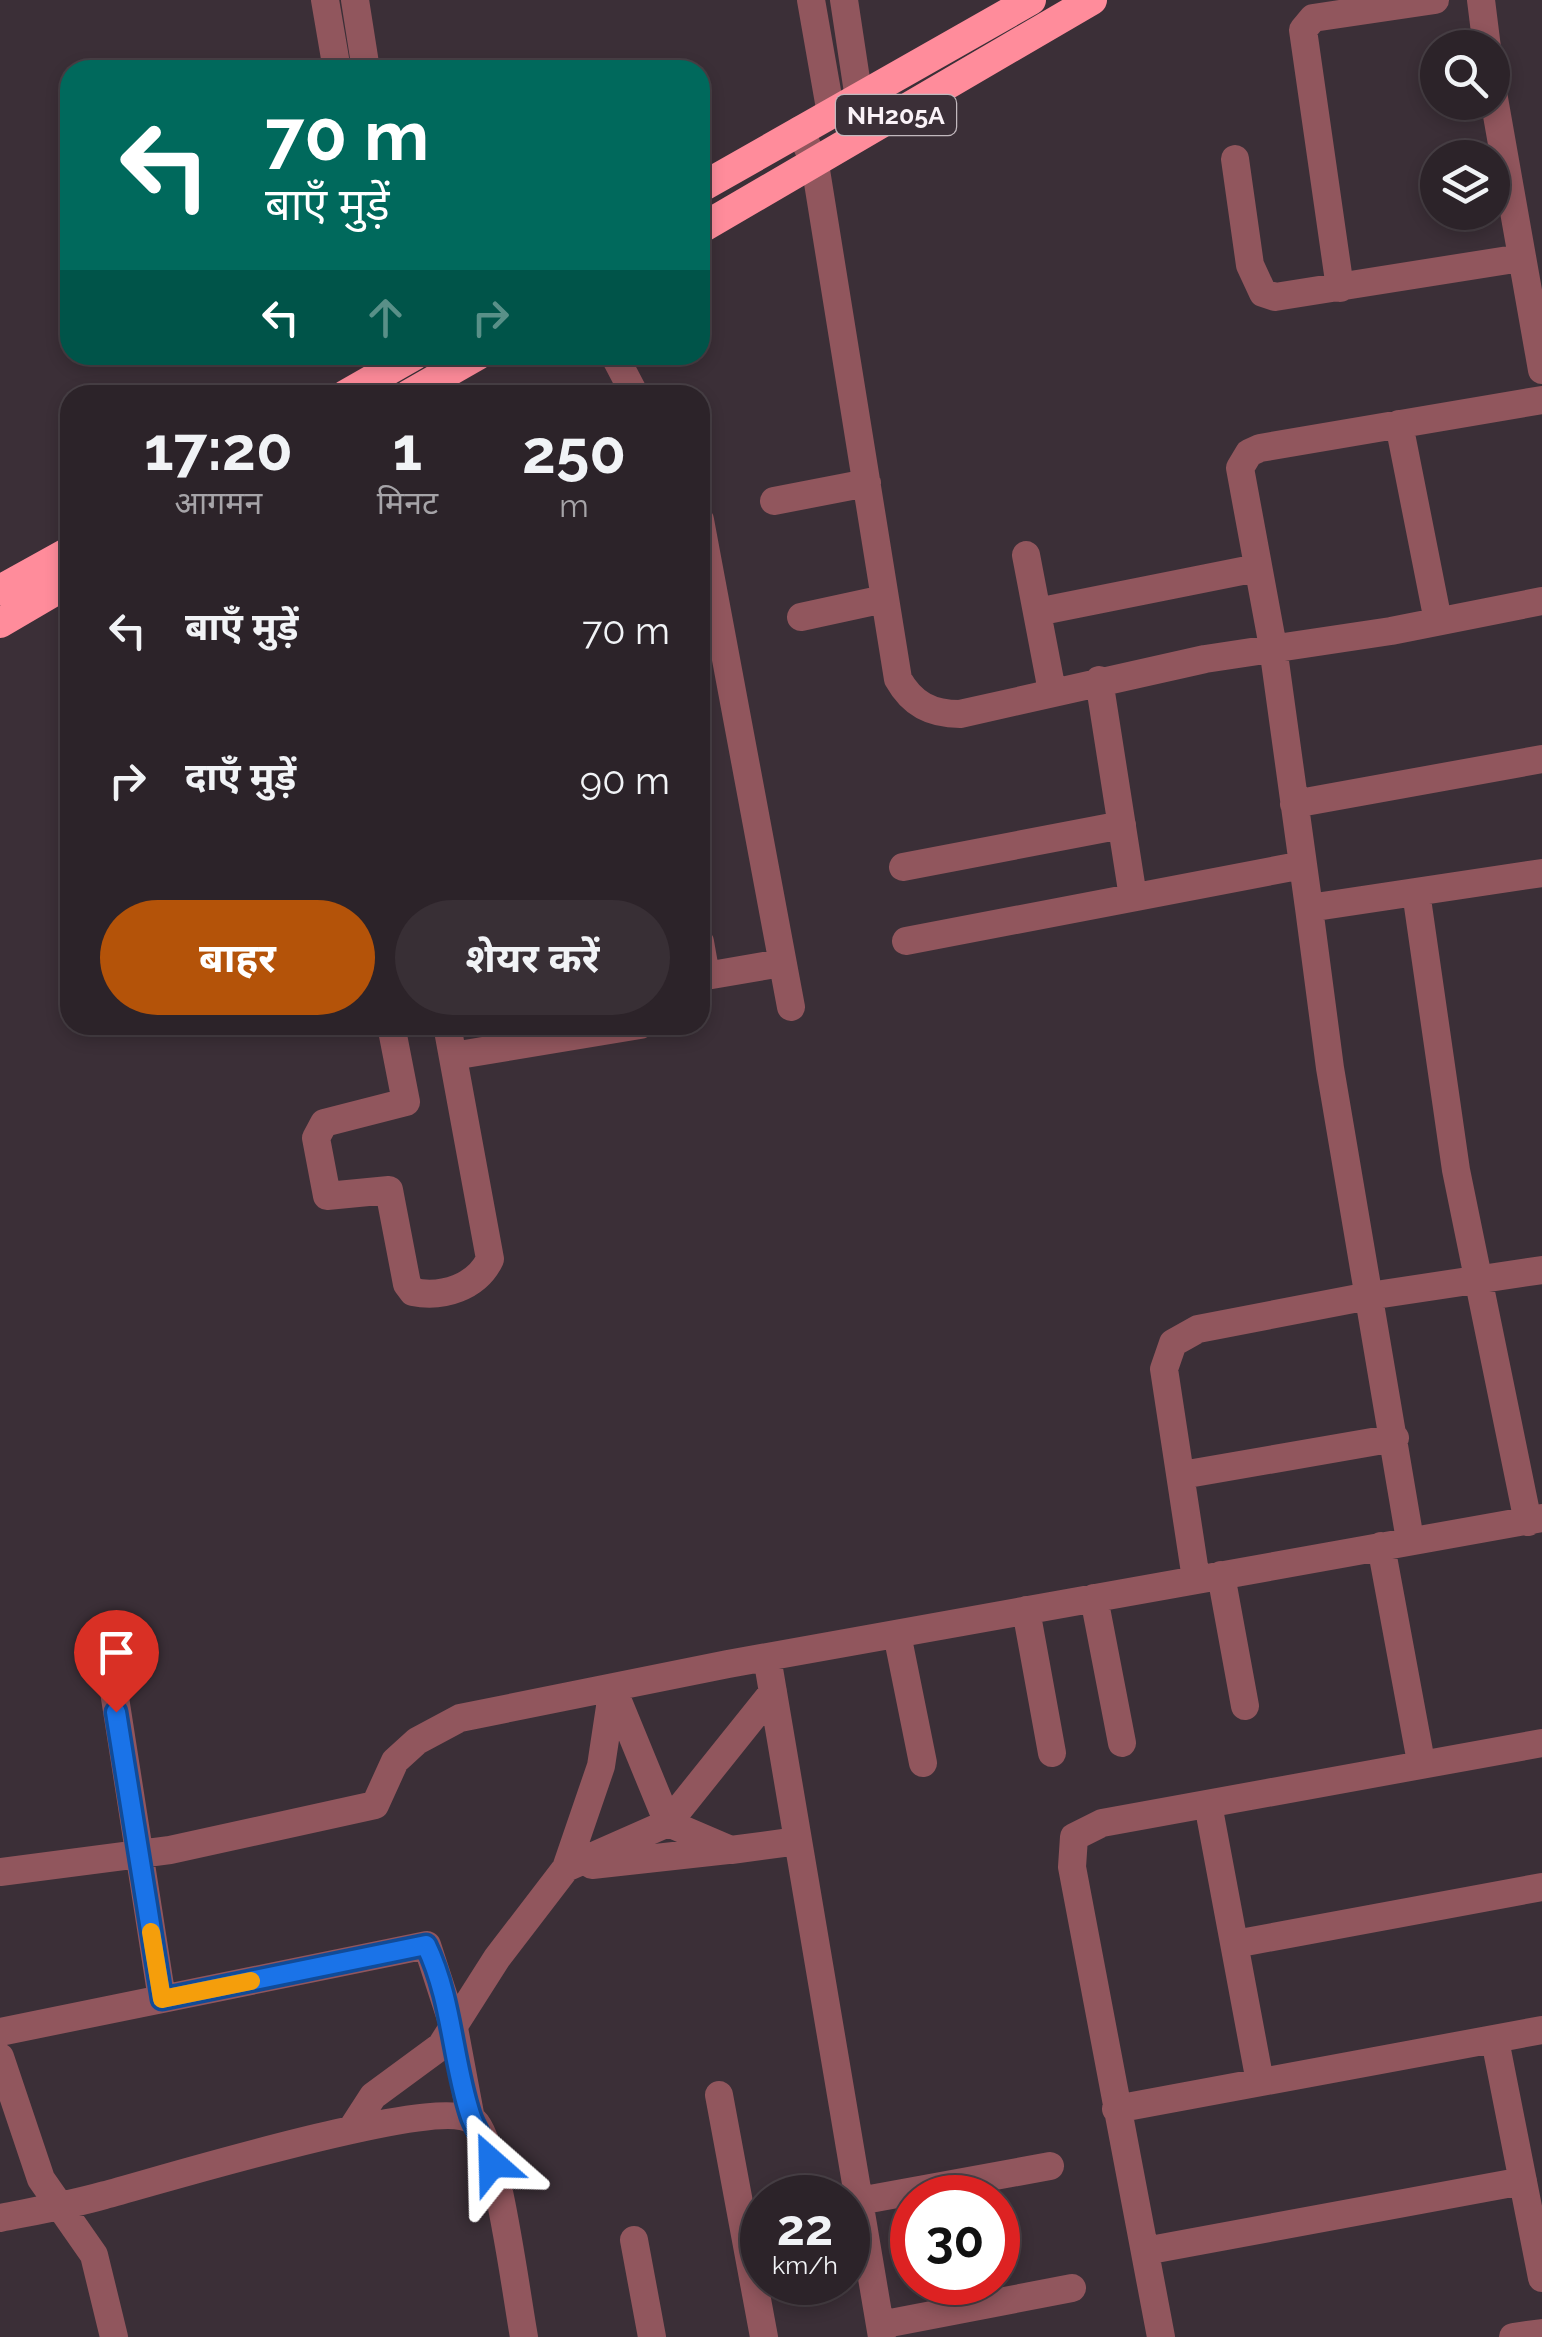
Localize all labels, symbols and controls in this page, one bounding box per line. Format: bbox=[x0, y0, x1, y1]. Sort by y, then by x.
map controls bbox=[1420, 30, 1510, 230]
button: search bbox=[1420, 30, 1510, 120]
text: 70 m bbox=[265, 94, 429, 176]
road number: NH205A bbox=[836, 95, 956, 135]
icon: left bbox=[100, 100, 230, 230]
button: layers bbox=[1420, 140, 1510, 230]
text: बाएँ मुड़ें bbox=[265, 178, 390, 231]
icon: left bbox=[253, 290, 308, 345]
icon: ahead bbox=[358, 290, 413, 345]
icon: right bbox=[463, 290, 518, 345]
text: 17:20 bbox=[144, 414, 293, 484]
text: 1 bbox=[393, 414, 422, 484]
text: 250 bbox=[522, 417, 626, 487]
text: आगमन bbox=[175, 484, 262, 521]
text: मिनट bbox=[377, 484, 438, 521]
text: m bbox=[559, 487, 589, 524]
icon: left bbox=[100, 603, 155, 658]
text: बाएँ मुड़ें bbox=[185, 604, 298, 649]
text: 70 m bbox=[582, 608, 670, 653]
icon: right bbox=[100, 753, 155, 808]
text: दाएँ मुड़ें bbox=[185, 754, 296, 799]
text: 90 m bbox=[580, 758, 670, 803]
button: बाहर bbox=[100, 900, 375, 1015]
button: शेयर करें bbox=[395, 900, 670, 1015]
pin bbox=[74, 1610, 159, 1713]
icon: arrive bbox=[89, 1625, 144, 1680]
position arrow bbox=[440, 2111, 544, 2215]
speed limit sign: 30 bbox=[890, 2175, 1020, 2305]
text: 22 bbox=[777, 2198, 833, 2257]
text: km/h bbox=[772, 2250, 838, 2280]

